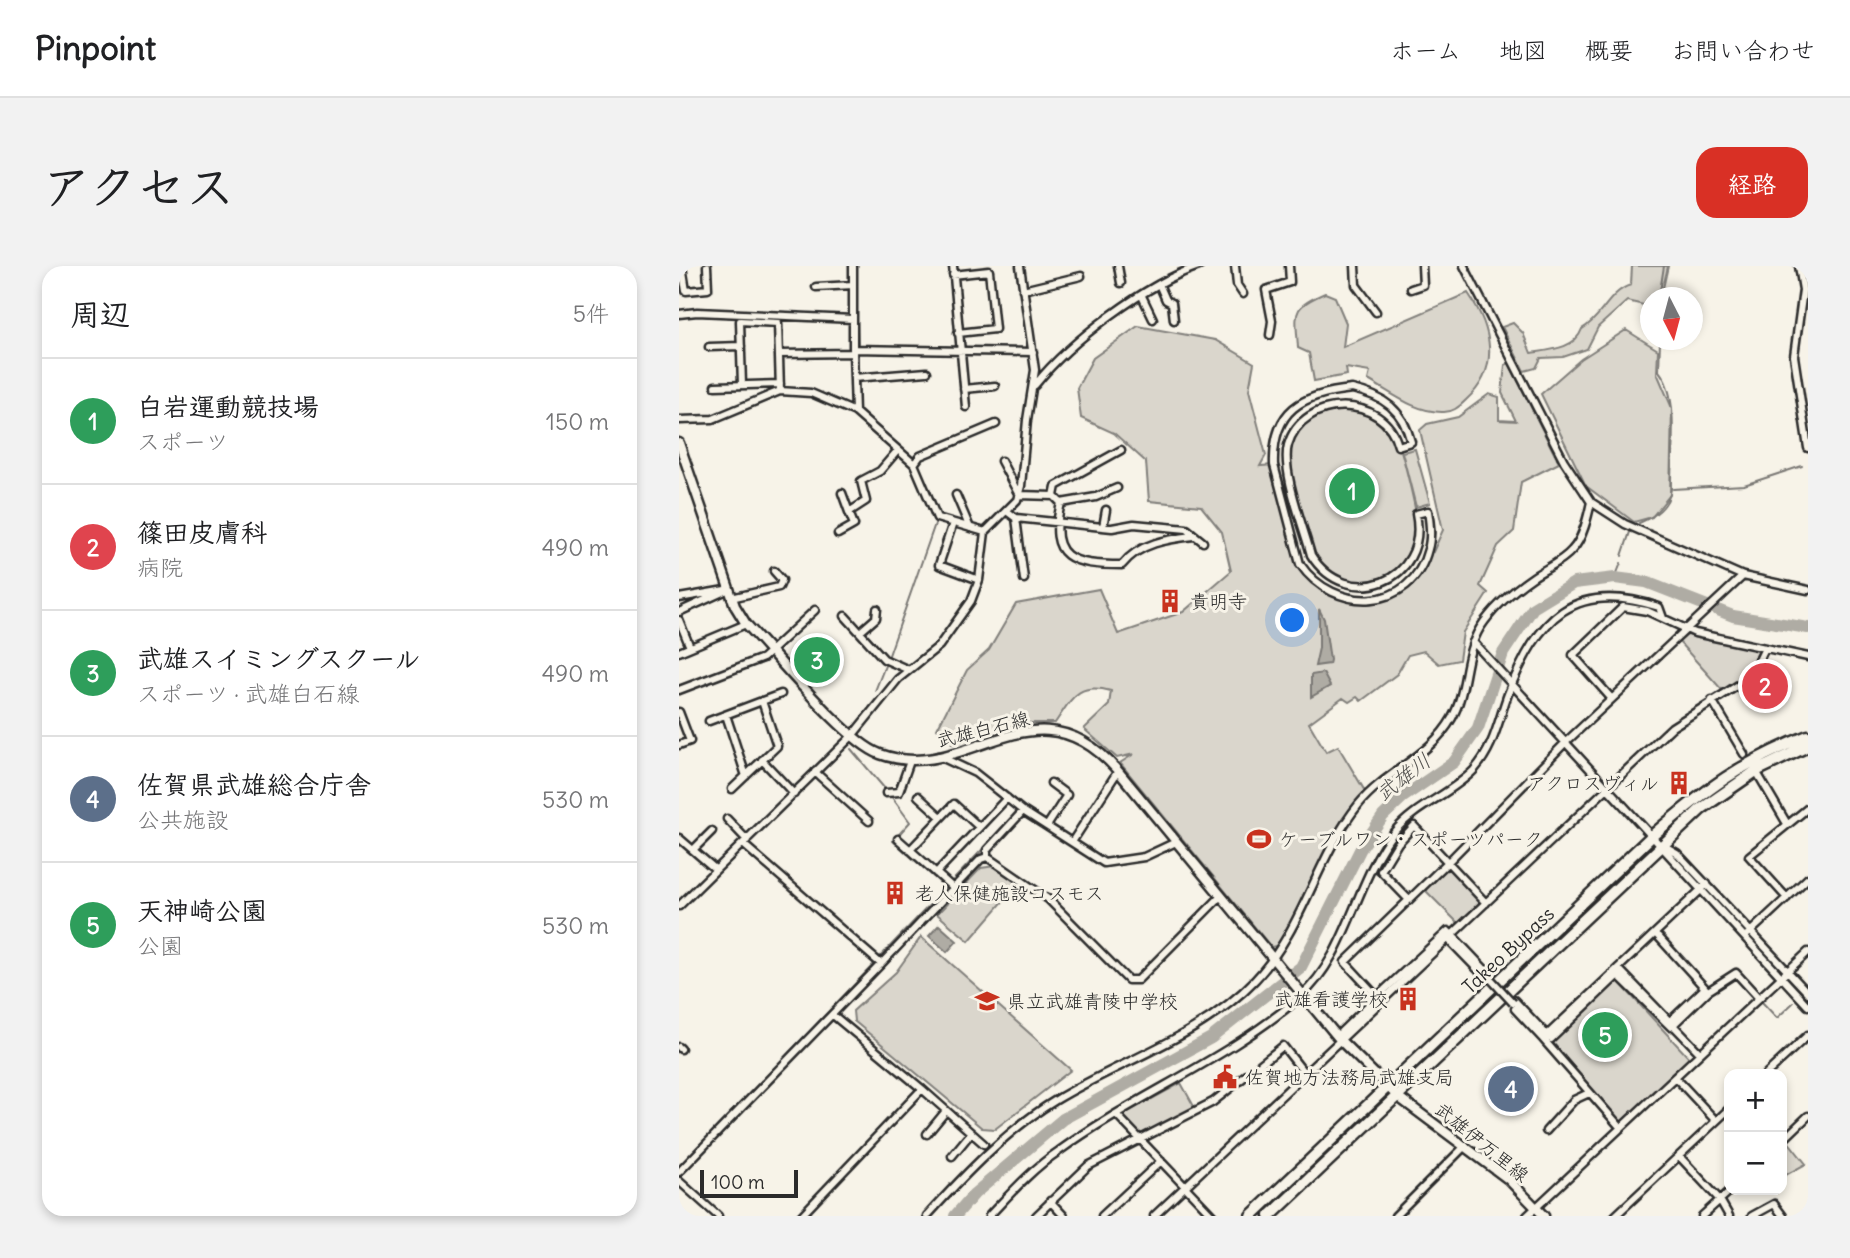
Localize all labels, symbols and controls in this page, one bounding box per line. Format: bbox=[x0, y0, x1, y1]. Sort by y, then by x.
text: Pinpoint bbox=[35, 27, 156, 69]
text: ホーム bbox=[1390, 35, 1461, 65]
text: 地図 bbox=[1499, 35, 1547, 65]
text: 概要 bbox=[1585, 35, 1633, 65]
text: お問い合わせ bbox=[1671, 35, 1815, 65]
button: 経路 bbox=[1696, 147, 1808, 218]
text: アクセス bbox=[42, 156, 235, 217]
north arrow bbox=[1640, 287, 1703, 350]
text: 周辺 bbox=[70, 295, 130, 333]
text: 5件 bbox=[573, 299, 609, 328]
text: 白岩運動競技場 bbox=[137, 390, 319, 423]
text: 1 bbox=[88, 407, 98, 436]
text: 150 m bbox=[546, 407, 609, 436]
text: スポーツ bbox=[137, 427, 229, 456]
pin: 1 bbox=[1329, 465, 1375, 517]
text: 篠田皮膚科 bbox=[137, 516, 267, 549]
text: 2 bbox=[87, 533, 99, 562]
text: 490 m bbox=[542, 533, 609, 562]
text: 病院 bbox=[137, 553, 183, 582]
building icon: 貴明寺 bbox=[1156, 587, 1184, 615]
place label: 貴明寺 bbox=[1190, 589, 1247, 613]
your location bbox=[1275, 603, 1309, 637]
pin: 3 bbox=[794, 634, 840, 686]
text: 武雄スイミングスクール bbox=[137, 642, 420, 675]
text: 3 bbox=[86, 659, 100, 688]
text: 490 m bbox=[542, 659, 609, 688]
pin: 2 bbox=[1742, 660, 1788, 712]
text: スポーツ · 武雄白石線 bbox=[137, 679, 360, 708]
street label: 武雄白石線 bbox=[934, 706, 1032, 752]
water label: 武雄川 bbox=[1370, 747, 1436, 807]
text: 佐賀県武雄総合庁舎 bbox=[137, 768, 371, 801]
building icon: アクロスヴィル bbox=[1665, 769, 1693, 797]
place label: アクロスヴィル bbox=[1527, 771, 1659, 795]
text: 4 bbox=[86, 785, 100, 814]
text: 530 m bbox=[542, 785, 609, 814]
text: 公共施設 bbox=[137, 805, 229, 834]
sports icon: ケーブルワン・スポーツパーク bbox=[1245, 825, 1273, 853]
place label: ケーブルワン・スポーツパーク bbox=[1279, 827, 1543, 851]
building icon: 老人保健施設コスモス bbox=[881, 879, 909, 907]
place label: 老人保健施設コスモス bbox=[915, 881, 1104, 905]
text: 天神崎公園 bbox=[137, 894, 267, 927]
street label: Takeo Bypass bbox=[1457, 901, 1559, 999]
text: 5 bbox=[86, 911, 100, 940]
text: 530 m bbox=[542, 911, 609, 940]
text: 公園 bbox=[137, 931, 183, 960]
building icon: 武雄看護学校 bbox=[1394, 985, 1422, 1013]
school or university icon: 県立武雄青陵中学校 bbox=[973, 987, 1001, 1015]
place label: 武雄看護学校 bbox=[1274, 987, 1388, 1011]
place label: 県立武雄青陵中学校 bbox=[1007, 989, 1178, 1013]
pin: 5 bbox=[1582, 1009, 1628, 1061]
public building icon: 佐賀地方法務局武雄支局 bbox=[1211, 1063, 1239, 1091]
pin: 4 bbox=[1488, 1063, 1534, 1115]
place label: 佐賀地方法務局武雄支局 bbox=[1245, 1065, 1454, 1089]
map controls bbox=[1724, 1069, 1787, 1195]
button: + bbox=[1724, 1069, 1787, 1132]
street label: 武雄伊万里線 bbox=[1430, 1097, 1534, 1187]
button: − bbox=[1724, 1132, 1787, 1195]
scale bar bbox=[700, 1167, 798, 1199]
text: 100 m bbox=[711, 1170, 765, 1194]

